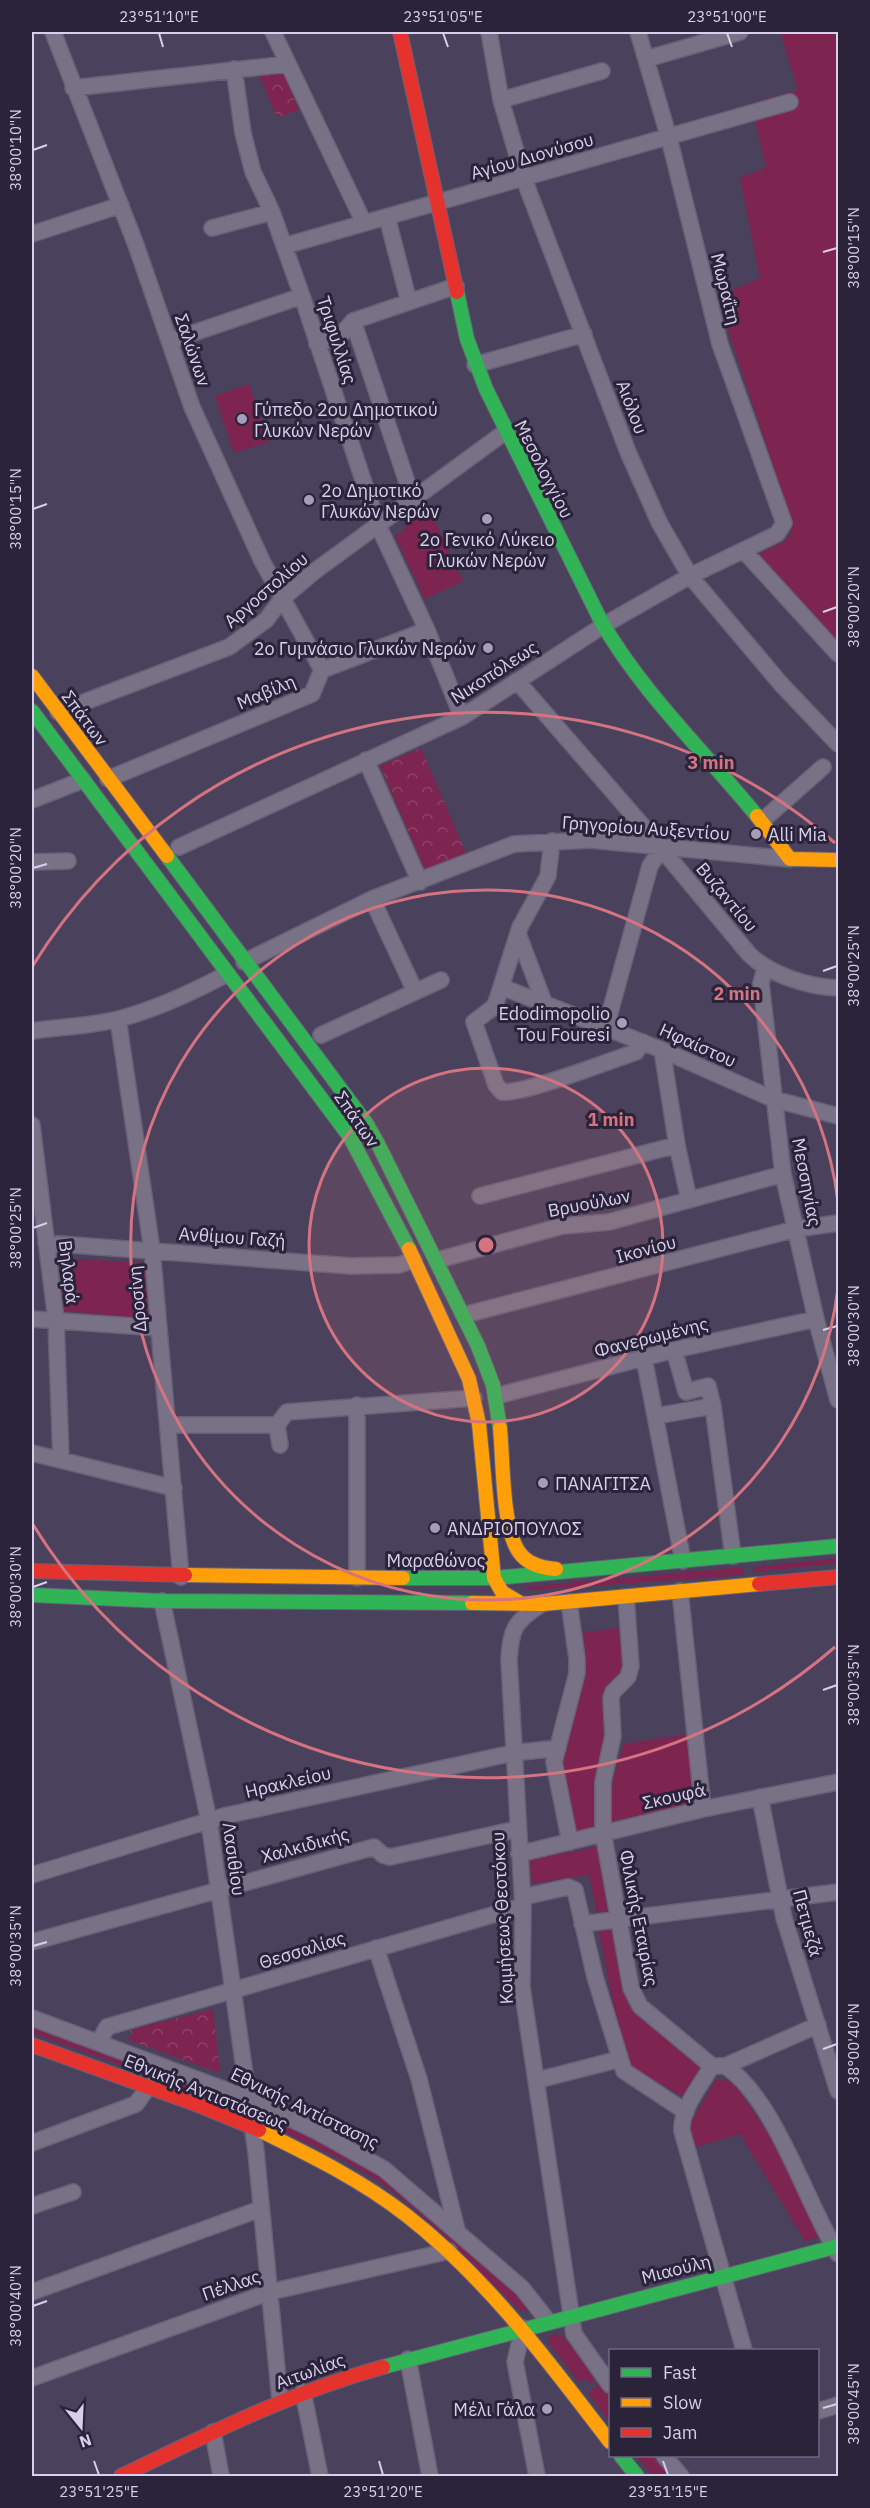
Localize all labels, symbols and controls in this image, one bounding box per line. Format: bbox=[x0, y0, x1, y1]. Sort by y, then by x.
text: 23°51'10"E bbox=[119, 7, 199, 26]
text: 23°51'05"E bbox=[403, 7, 483, 26]
text: 23°51'00"E bbox=[687, 7, 767, 26]
text: 38°00'10"N bbox=[6, 109, 25, 191]
street label: Αγίου Διονύσου bbox=[468, 127, 596, 185]
text: 38°00'15"N bbox=[844, 207, 863, 289]
street label: Μωραΐτη bbox=[706, 251, 746, 327]
street label: Τριφυλλίας bbox=[312, 293, 362, 387]
street label: Σαλώνων bbox=[170, 311, 216, 389]
street label: Αιόλου bbox=[611, 377, 653, 437]
place label: Γύπεδο 2ου Δημοτικού Γλυκών Νερών bbox=[254, 398, 438, 442]
marker: Γύπεδο 2ου Δημοτικού Γλυκών Νερών bbox=[235, 412, 249, 426]
street label: Μεσολογγίου bbox=[509, 416, 579, 522]
text: 38°00'15"N bbox=[6, 468, 25, 550]
place label: 2ο Δημοτικό Γλυκών Νερών bbox=[321, 479, 439, 523]
marker: 2ο Δημοτικό Γλυκών Νερών bbox=[302, 493, 316, 507]
marker: 2ο Γενικό Λύκειο Γλυκών Νερών bbox=[480, 512, 494, 526]
place label: 2ο Γενικό Λύκειο Γλυκών Νερών bbox=[419, 528, 555, 572]
street label: Αργοστολίου bbox=[219, 547, 313, 633]
text: 38°00'20"N bbox=[844, 566, 863, 648]
street label: Νικοπόλεως bbox=[446, 635, 542, 709]
place label: 2ο Γυμνάσιο Γλυκών Νερών bbox=[254, 637, 476, 660]
marker: 2ο Γυμνάσιο Γλυκών Νερών bbox=[481, 641, 495, 655]
street label: Μαβίλη bbox=[233, 669, 299, 715]
street label: Σπάτων bbox=[57, 686, 113, 750]
text: 3 min bbox=[687, 751, 735, 774]
street label: Γρηγορίου Αυξεντίου bbox=[561, 811, 731, 845]
place label: Alli Mia bbox=[768, 823, 827, 846]
text: 38°00'20"N bbox=[6, 827, 25, 909]
marker: Alli Mia bbox=[749, 827, 763, 841]
street label: Βυζαντίου bbox=[691, 857, 763, 937]
text: 38°00'25"N bbox=[844, 925, 863, 1007]
text: 2 min bbox=[713, 982, 761, 1005]
place label: Edodimopolio Tou Fouresi bbox=[498, 1002, 610, 1046]
marker: Edodimopolio Tou Fouresi bbox=[615, 1016, 629, 1030]
street label: Ηφαίστου bbox=[656, 1018, 740, 1072]
street label: Σπάτων bbox=[329, 1086, 385, 1152]
text: 1 min bbox=[587, 1108, 635, 1131]
street label: Μεσσηνίας bbox=[787, 1136, 827, 1228]
street label: Βρυούλων bbox=[546, 1184, 632, 1222]
text: 38°00'25"N bbox=[6, 1187, 25, 1269]
street label: Ανθίμου Γαζή bbox=[178, 1222, 286, 1252]
street label: Ικονίου bbox=[613, 1230, 679, 1268]
centre of rings bbox=[476, 1235, 496, 1255]
street label: Βηλαρά bbox=[54, 1239, 84, 1305]
street label: Δροσίνη bbox=[123, 1265, 151, 1333]
text: 38°00'30"N bbox=[844, 1285, 863, 1367]
street label: Φανερωμένης bbox=[592, 1312, 711, 1362]
place label: ΠΑΝΑΓΙΤΣΑ bbox=[555, 1472, 651, 1495]
marker: ΠΑΝΑΓΙΤΣΑ bbox=[536, 1476, 550, 1490]
place label: ΑΝΔΡΙΟΠΟΥΛΟΣ bbox=[447, 1517, 582, 1540]
marker: ΑΝΔΡΙΟΠΟΥΛΟΣ bbox=[428, 1521, 442, 1535]
text: 38°00'30"N bbox=[6, 1546, 25, 1628]
street label: Μαραθώνος bbox=[387, 1549, 486, 1572]
text: 38°00'35"N bbox=[844, 1644, 863, 1726]
street label: Ηρακλείου bbox=[243, 1761, 333, 1803]
street label: Σκουφά bbox=[640, 1778, 708, 1814]
street label: Λασιθίου bbox=[217, 1821, 251, 1897]
street label: Χαλκιδικής bbox=[258, 1822, 352, 1868]
street label: Κοιμήσεως Θεοτόκου bbox=[486, 1831, 518, 2005]
street label: Φιλικής Εταιρίας bbox=[614, 1848, 664, 1989]
street label: Πετμεζά bbox=[788, 1887, 828, 1959]
text: 38°00'35"N bbox=[6, 1905, 25, 1987]
street label: Θεσσαλίας bbox=[256, 1926, 348, 1974]
text: 38°00'40"N bbox=[844, 2003, 863, 2085]
street label: Εθνικής Αντιστάσεως bbox=[121, 2049, 291, 2135]
street label: Εθνικής Αντίστασης bbox=[227, 2062, 383, 2154]
street label: Μιαούλη bbox=[639, 2249, 713, 2289]
street label: Πέλλας bbox=[199, 2264, 263, 2306]
text: 38°00'40"N bbox=[6, 2265, 25, 2347]
street label: Αιτωλίας bbox=[272, 2348, 348, 2394]
legend bbox=[609, 2349, 819, 2457]
text: Fast bbox=[663, 2361, 697, 2384]
text: 38°00'45"N bbox=[844, 2363, 863, 2445]
text: Slow bbox=[663, 2391, 702, 2414]
north arrow bbox=[51, 2397, 111, 2457]
place label: Μέλι Γάλα bbox=[453, 2398, 535, 2421]
marker: Μέλι Γάλα bbox=[540, 2402, 554, 2416]
text: Jam bbox=[663, 2421, 698, 2444]
text: N bbox=[77, 2430, 94, 2453]
text: 23°51'25"E bbox=[59, 2482, 139, 2501]
text: 23°51'20"E bbox=[343, 2482, 423, 2501]
text: 23°51'15"E bbox=[628, 2482, 708, 2501]

